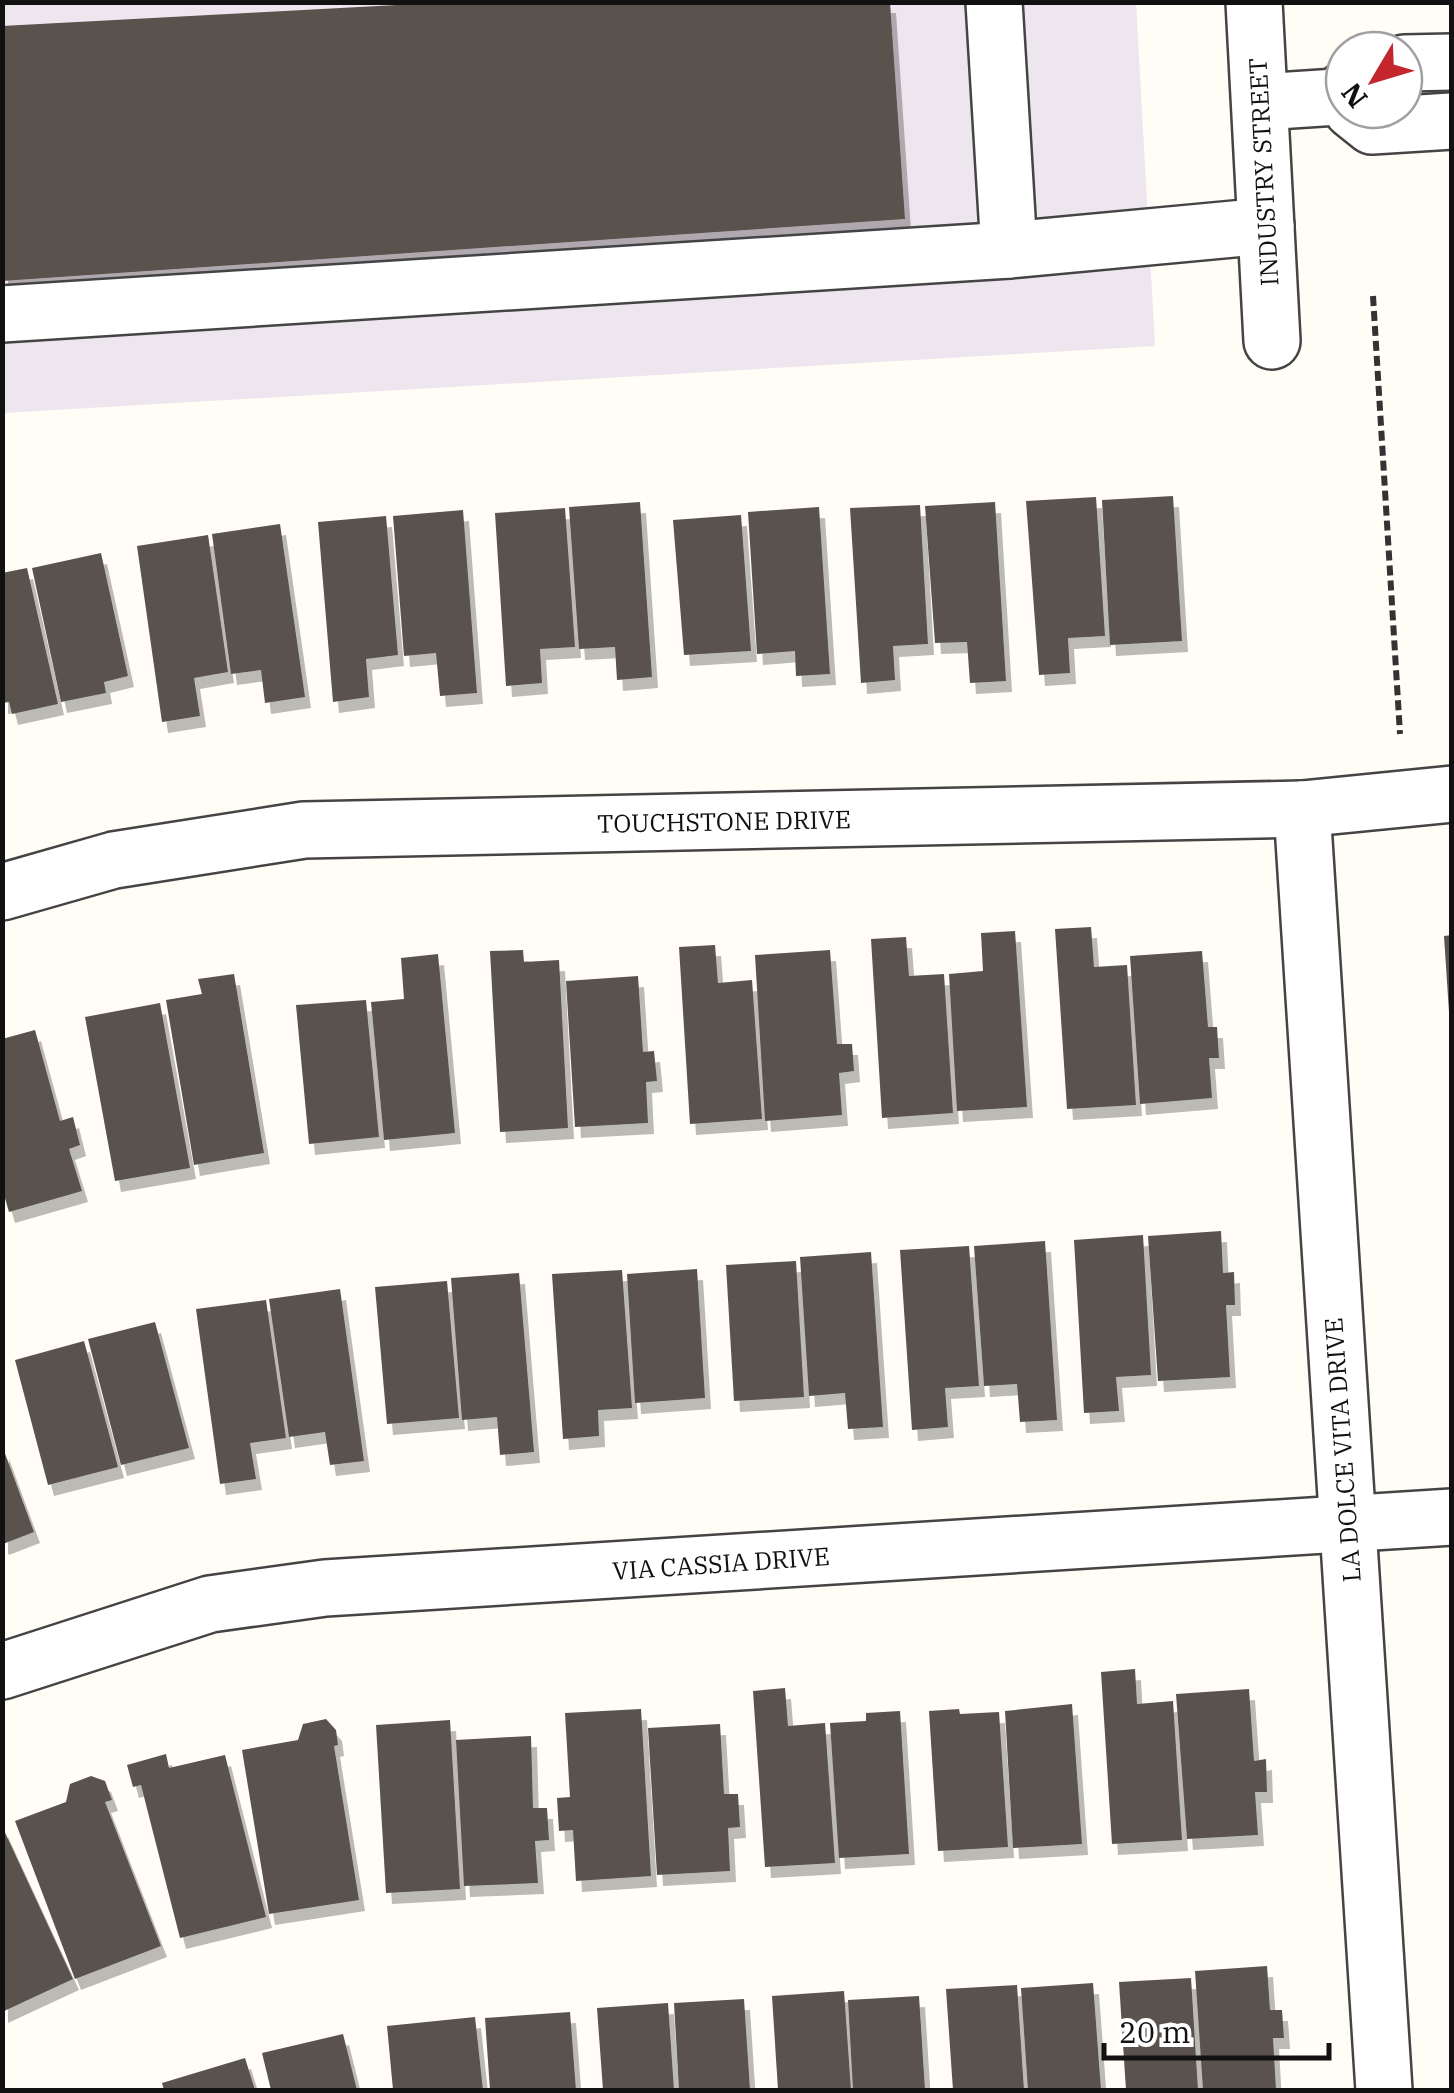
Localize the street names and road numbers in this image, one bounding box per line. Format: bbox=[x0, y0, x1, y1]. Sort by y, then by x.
street label: INDUSTRY STREET bbox=[1241, 57, 1285, 287]
street label: TOUCHSTONE DRIVE bbox=[597, 802, 851, 840]
street label: LA DOLCE VITA DRIVE bbox=[1316, 1317, 1368, 1583]
street label: VIA CASSIA DRIVE bbox=[611, 1539, 831, 1587]

